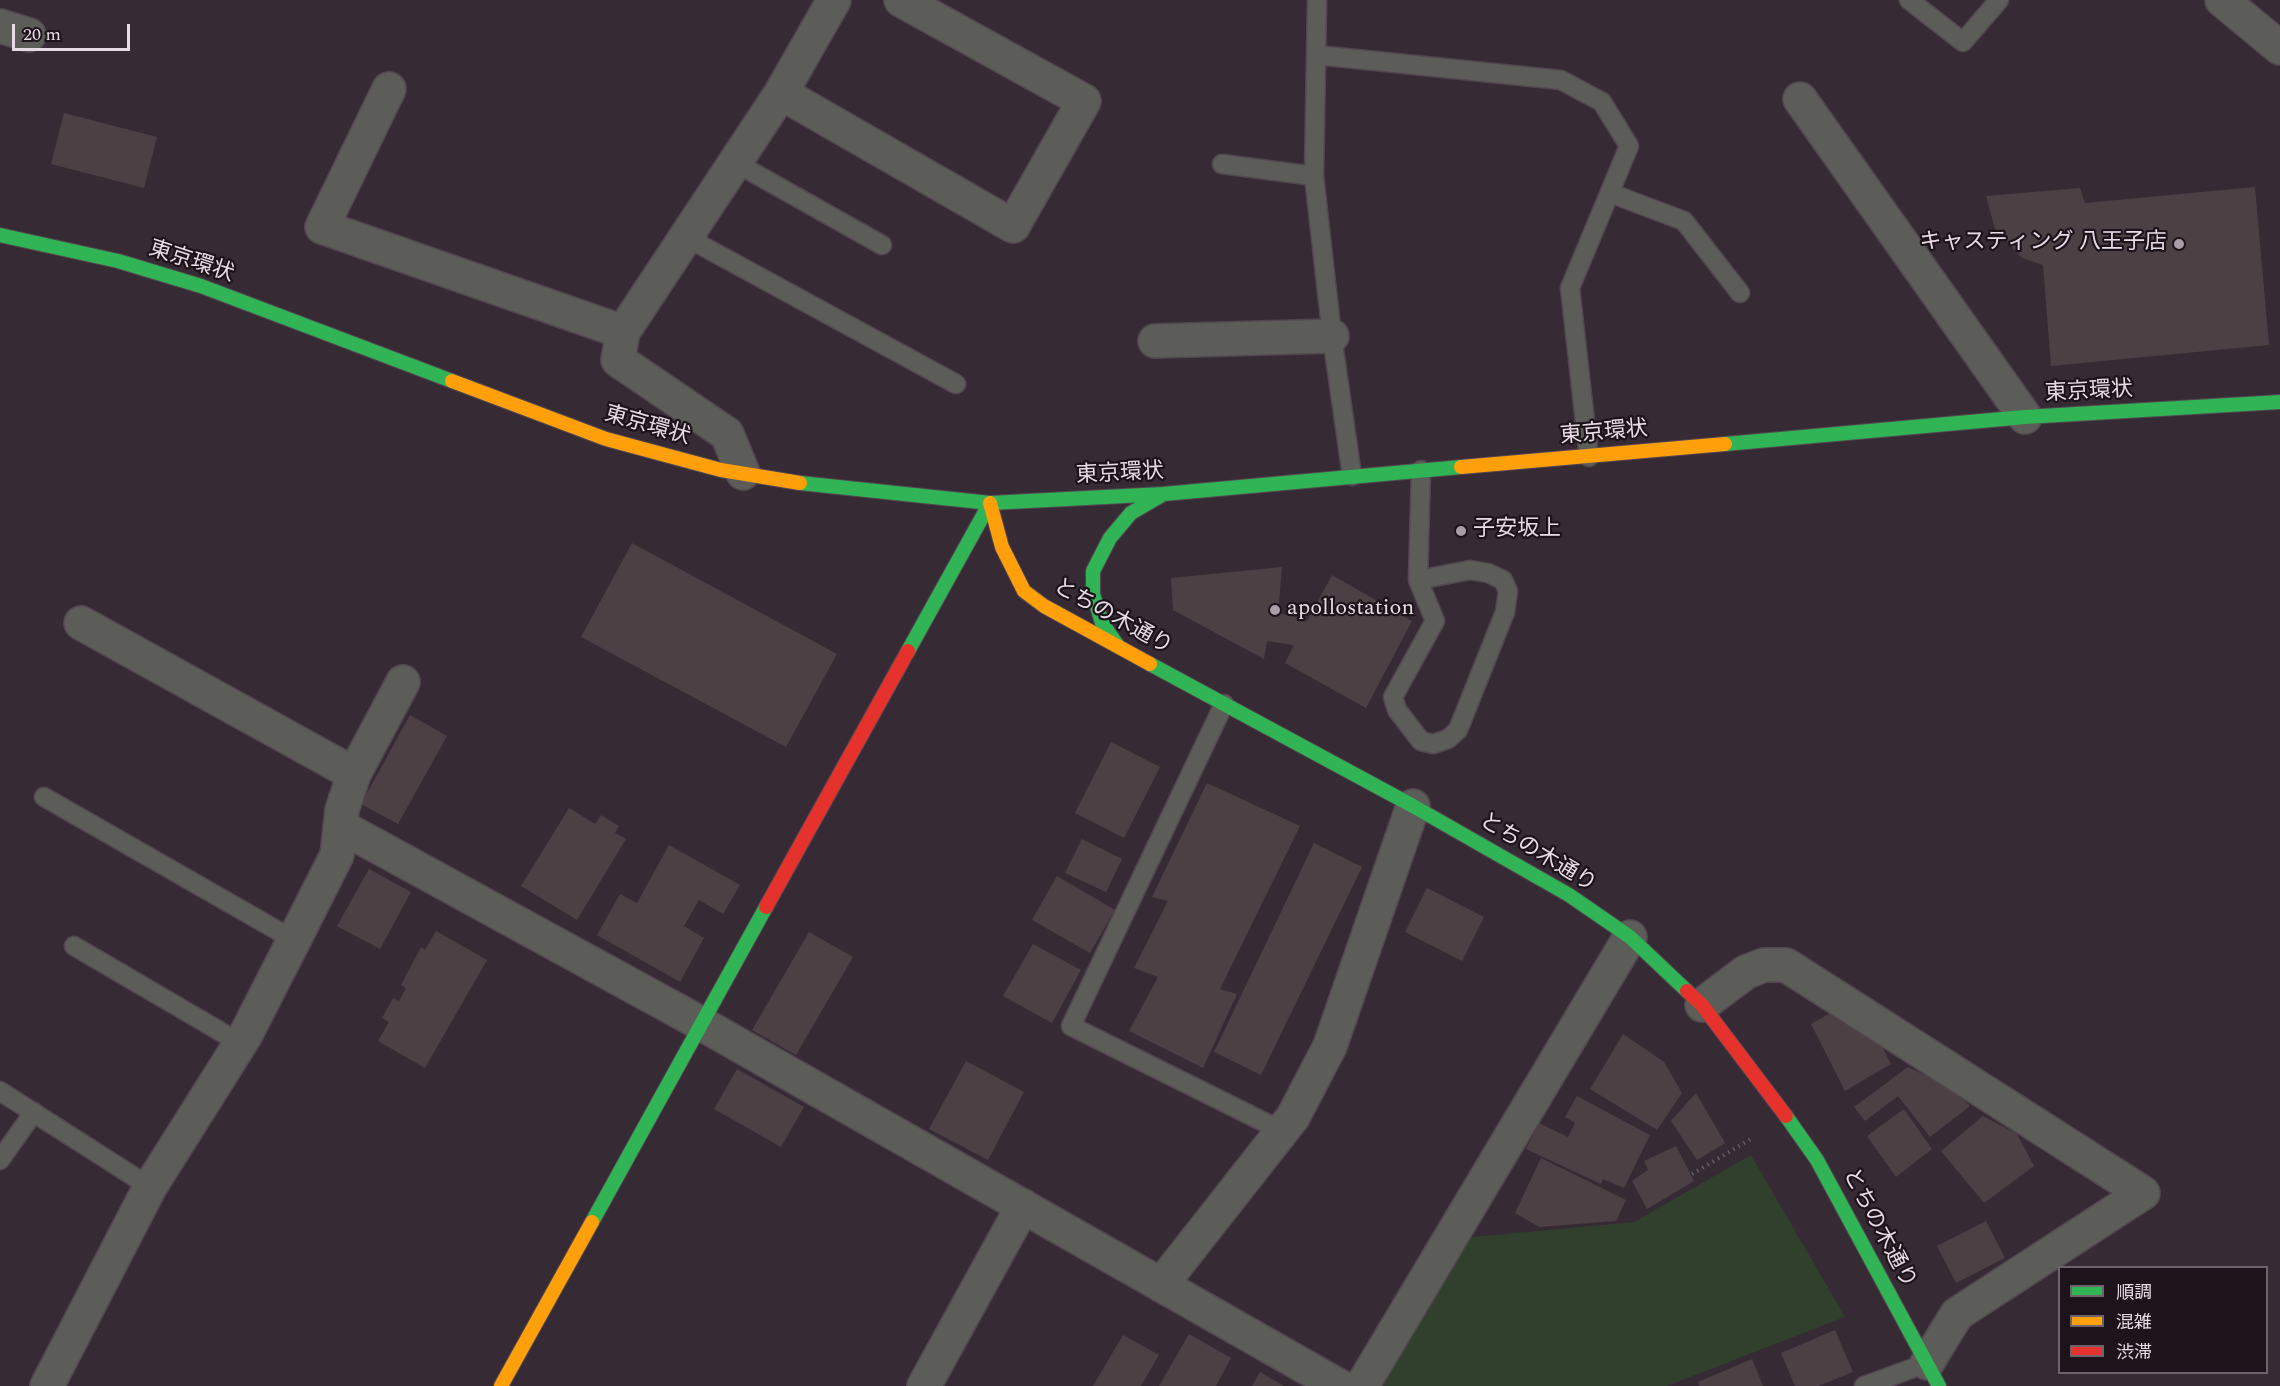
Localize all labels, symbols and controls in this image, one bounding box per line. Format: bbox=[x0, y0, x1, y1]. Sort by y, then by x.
scale bar bbox=[15, 12, 134, 50]
text: 20 m bbox=[23, 21, 61, 48]
place label: キャスティング 八王子店 bbox=[1920, 231, 2167, 257]
street label: 東京環状 bbox=[145, 237, 237, 289]
marker: キャスティング 八王子店 bbox=[2172, 237, 2186, 251]
street label: 東京環状 bbox=[2044, 378, 2134, 408]
street label: 東京環状 bbox=[601, 402, 693, 452]
street label: 東京環状 bbox=[1559, 417, 1649, 451]
street label: 東京環状 bbox=[1075, 460, 1165, 490]
place label: 子安坂上 bbox=[1473, 518, 1561, 544]
marker: 子安坂上 bbox=[1454, 524, 1468, 538]
street label: とちの木通り bbox=[1048, 574, 1176, 662]
place label: apollostation bbox=[1287, 597, 1414, 623]
marker: apollostation bbox=[1268, 603, 1282, 617]
street label: とちの木通り bbox=[1474, 809, 1600, 899]
street label: とちの木通り bbox=[1835, 1165, 1921, 1293]
legend bbox=[2058, 1266, 2268, 1374]
text: 順調 bbox=[2116, 1279, 2152, 1306]
text: 混雑 bbox=[2116, 1309, 2152, 1336]
text: 渋滞 bbox=[2116, 1339, 2152, 1366]

